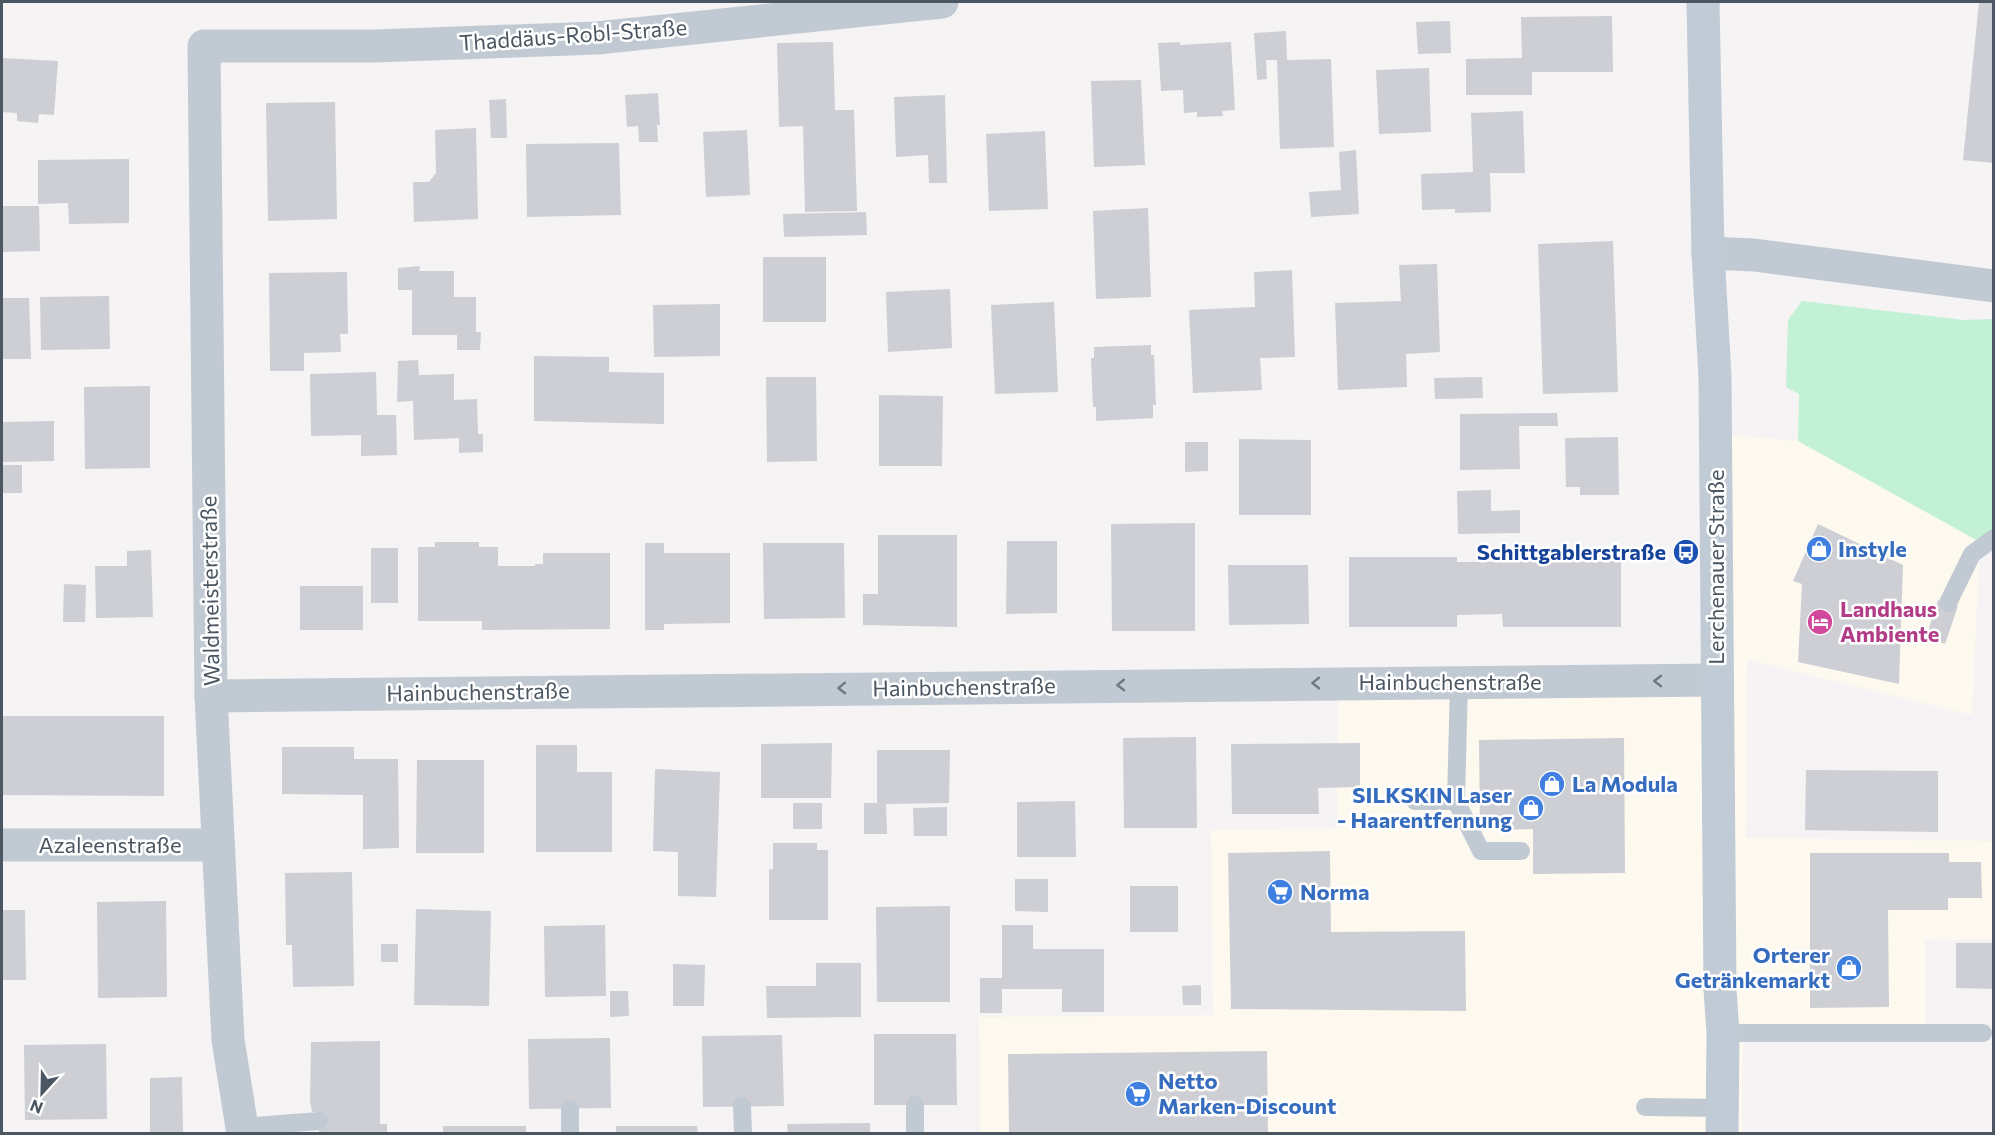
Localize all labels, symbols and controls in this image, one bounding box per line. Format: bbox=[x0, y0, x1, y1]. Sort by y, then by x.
street label: Thaddäus-Robl-Straße bbox=[458, 13, 688, 56]
street label: Lerchenauer Straße bbox=[1702, 469, 1729, 665]
street label: Waldmeisterstraße bbox=[194, 496, 225, 686]
shop icon: Instyle bbox=[1804, 534, 1834, 564]
place label: Instyle bbox=[1838, 535, 1907, 562]
bus stop icon: Schittgablerstraße bbox=[1671, 537, 1701, 567]
place label: Schittgablerstraße bbox=[1477, 538, 1666, 565]
place label: Landhaus Ambiente bbox=[1840, 595, 1939, 647]
hotel icon: Landhaus Ambiente bbox=[1805, 607, 1835, 637]
street label: Hainbuchenstraße bbox=[1358, 668, 1542, 695]
street label: Hainbuchenstraße bbox=[872, 671, 1056, 702]
one-way arrow bbox=[1654, 675, 1663, 687]
street label: Hainbuchenstraße bbox=[386, 676, 570, 707]
one-way arrow bbox=[1312, 677, 1321, 690]
one-way arrow bbox=[1117, 679, 1126, 691]
one-way arrow bbox=[838, 682, 847, 694]
shop icon: La Modula bbox=[1537, 769, 1567, 799]
place label: La Modula bbox=[1572, 770, 1678, 797]
place label: SILKSKIN Laser - Haarentfernung bbox=[1337, 781, 1512, 833]
shop icon: SILKSKIN Laser - Haarentfernung bbox=[1516, 793, 1546, 823]
street label: Azaleenstraße bbox=[38, 831, 182, 858]
supermarket icon: Norma bbox=[1265, 877, 1295, 907]
place label: Norma bbox=[1300, 878, 1370, 905]
place label: Orterer Getränkemarkt bbox=[1675, 941, 1830, 993]
shop icon: Orterer Getränkemarkt bbox=[1834, 953, 1864, 983]
north arrow bbox=[12, 1063, 72, 1123]
place label: Netto Marken-Discount bbox=[1158, 1067, 1336, 1119]
supermarket icon: Netto Marken-Discount bbox=[1123, 1079, 1153, 1109]
text: N bbox=[27, 1096, 45, 1118]

